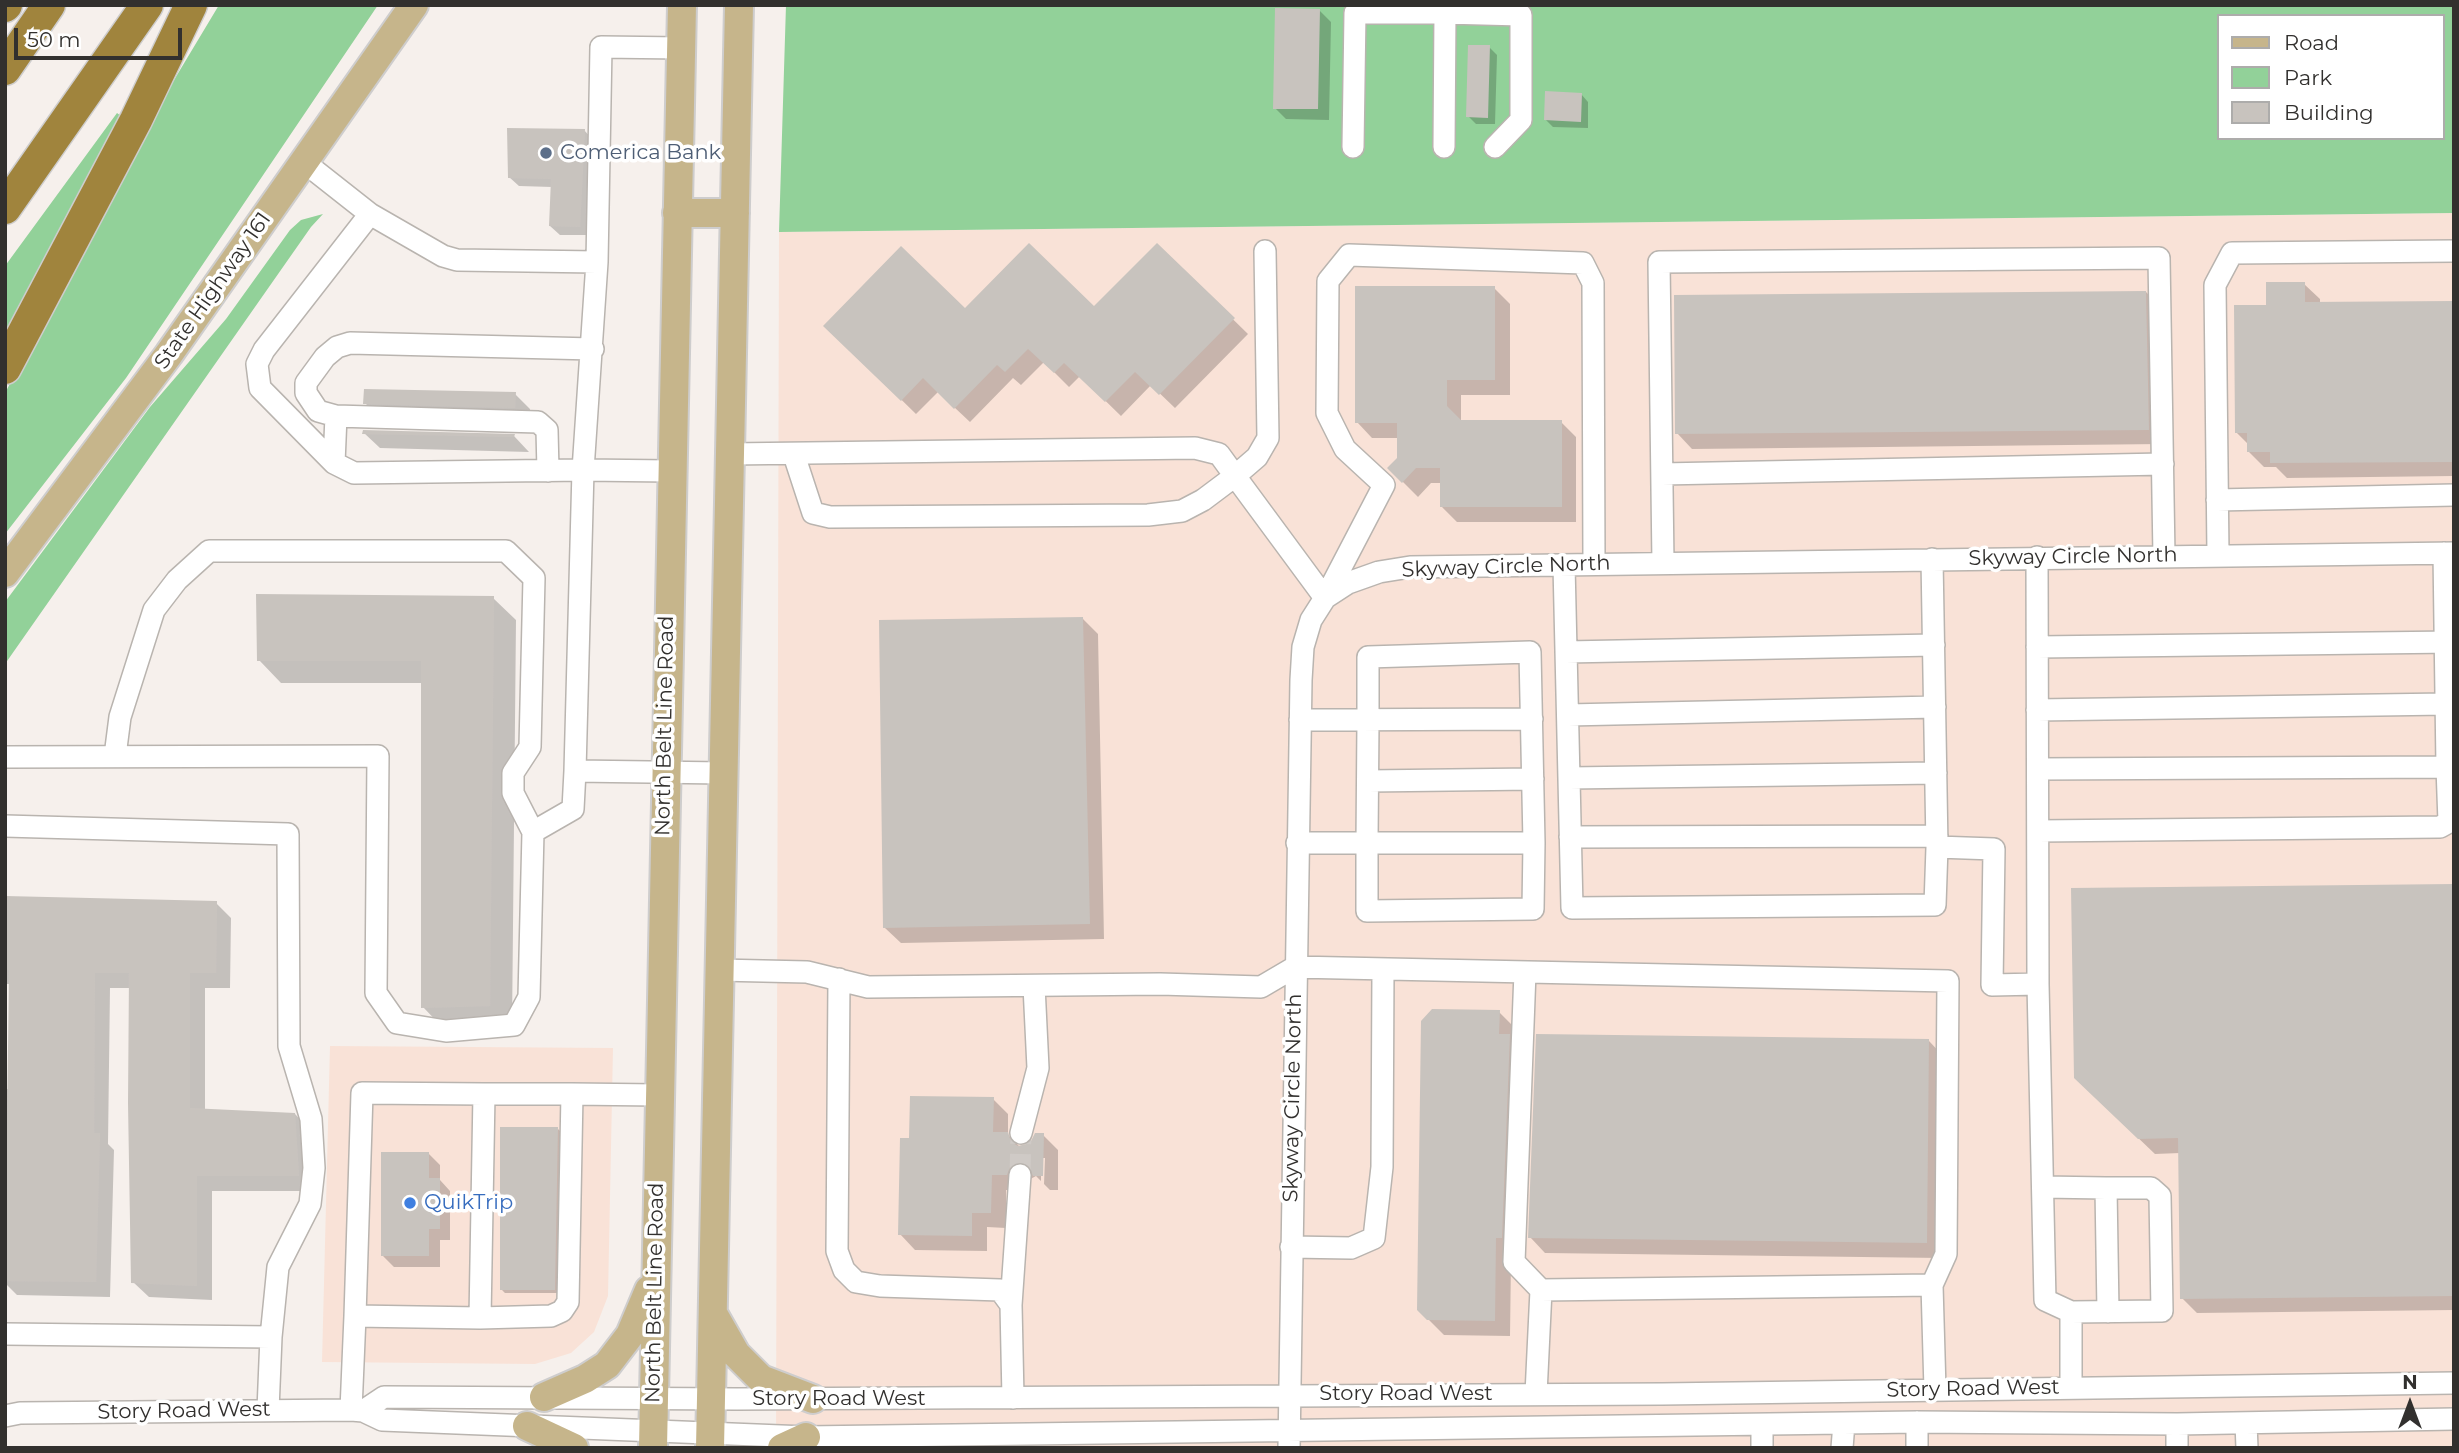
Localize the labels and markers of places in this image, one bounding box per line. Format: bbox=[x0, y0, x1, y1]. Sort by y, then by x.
place label: Comerica Bank bbox=[560, 140, 721, 166]
marker: Comerica Bank bbox=[538, 145, 554, 161]
place label: QuikTrip bbox=[424, 1190, 513, 1216]
marker: QuikTrip bbox=[402, 1195, 418, 1211]

